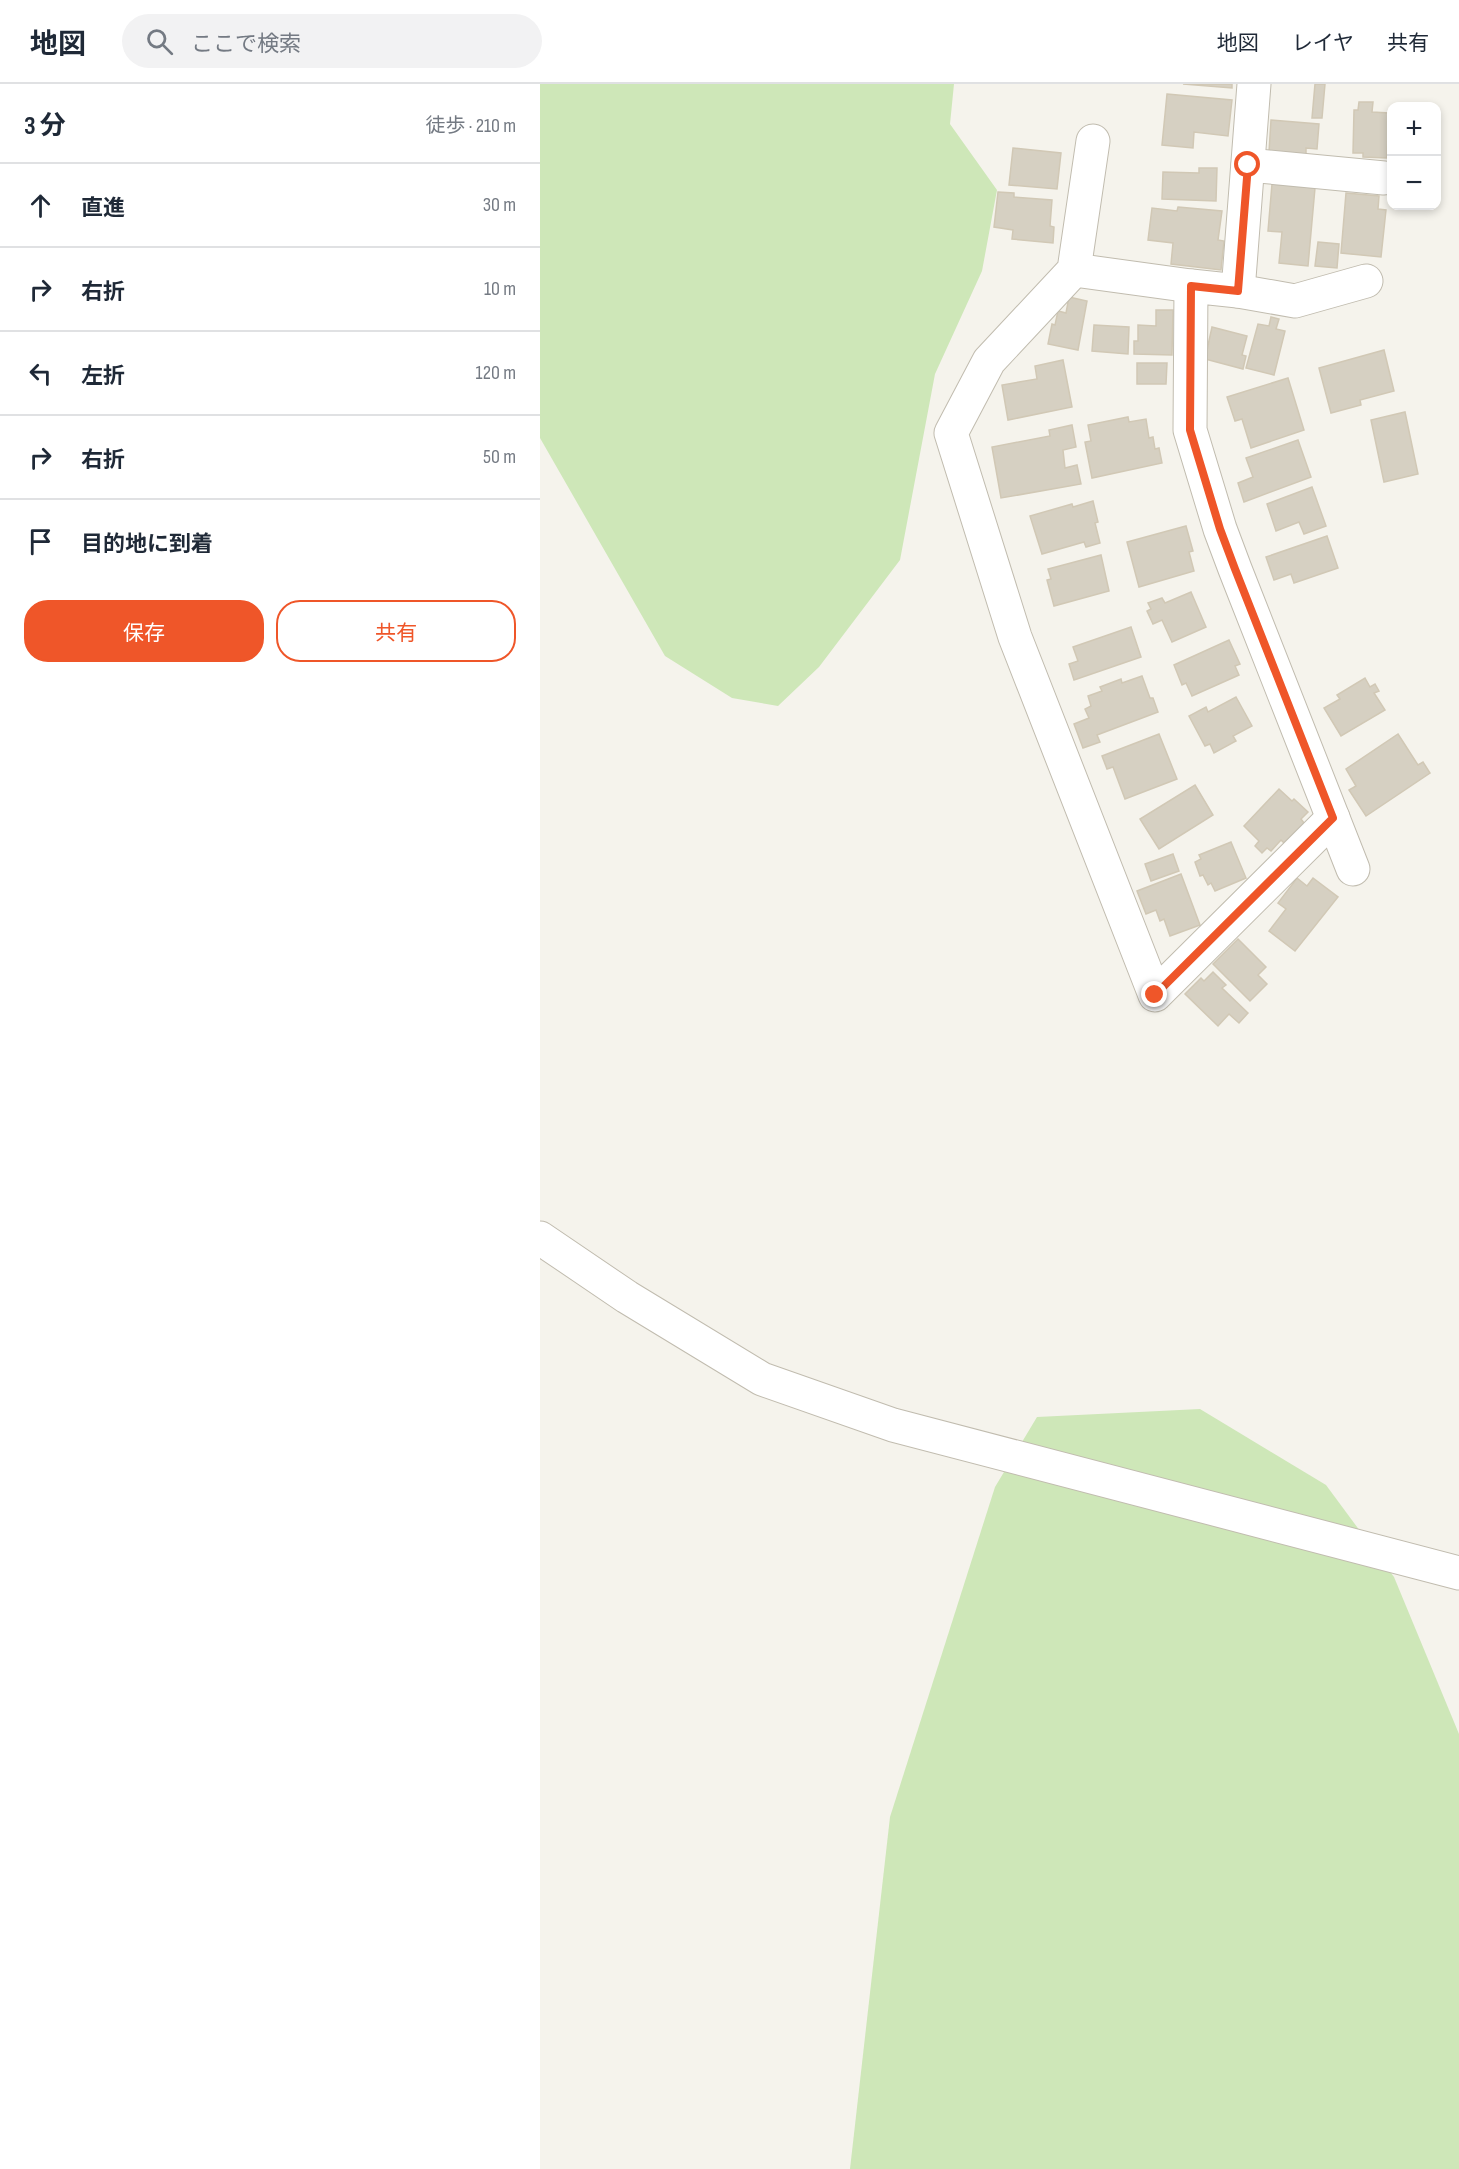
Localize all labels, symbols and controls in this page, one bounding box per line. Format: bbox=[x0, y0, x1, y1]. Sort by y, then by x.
search box bbox=[122, 14, 542, 68]
icon: search bbox=[143, 25, 176, 58]
text: 地図 bbox=[30, 28, 86, 61]
text: ここで検索 bbox=[191, 31, 301, 58]
text: 地図 bbox=[1217, 31, 1259, 56]
text: レイヤ bbox=[1292, 31, 1354, 56]
text: 共有 bbox=[1387, 31, 1429, 56]
map controls bbox=[1387, 102, 1441, 210]
button: + bbox=[1387, 102, 1441, 156]
text: 3 分 bbox=[24, 111, 66, 142]
text: 徒歩 · 210 m bbox=[425, 114, 516, 138]
route start bbox=[1234, 151, 1260, 177]
button: − bbox=[1387, 156, 1441, 210]
icon: ahead bbox=[24, 189, 57, 222]
text: 30 m bbox=[483, 193, 516, 217]
text: 直進 bbox=[81, 195, 125, 222]
icon: right bbox=[24, 273, 57, 306]
text: 10 m bbox=[484, 277, 516, 301]
text: 右折 bbox=[81, 279, 125, 306]
icon: left bbox=[24, 357, 57, 390]
text: 120 m bbox=[476, 361, 516, 385]
text: 左折 bbox=[81, 363, 125, 390]
icon: right bbox=[24, 441, 57, 474]
text: 50 m bbox=[483, 445, 516, 469]
text: 右折 bbox=[81, 447, 125, 474]
icon: arrive bbox=[24, 525, 57, 558]
text: 目的地に到着 bbox=[81, 531, 213, 558]
button: 保存 bbox=[24, 600, 264, 662]
button: 共有 bbox=[276, 600, 516, 662]
route end bbox=[1141, 981, 1167, 1007]

